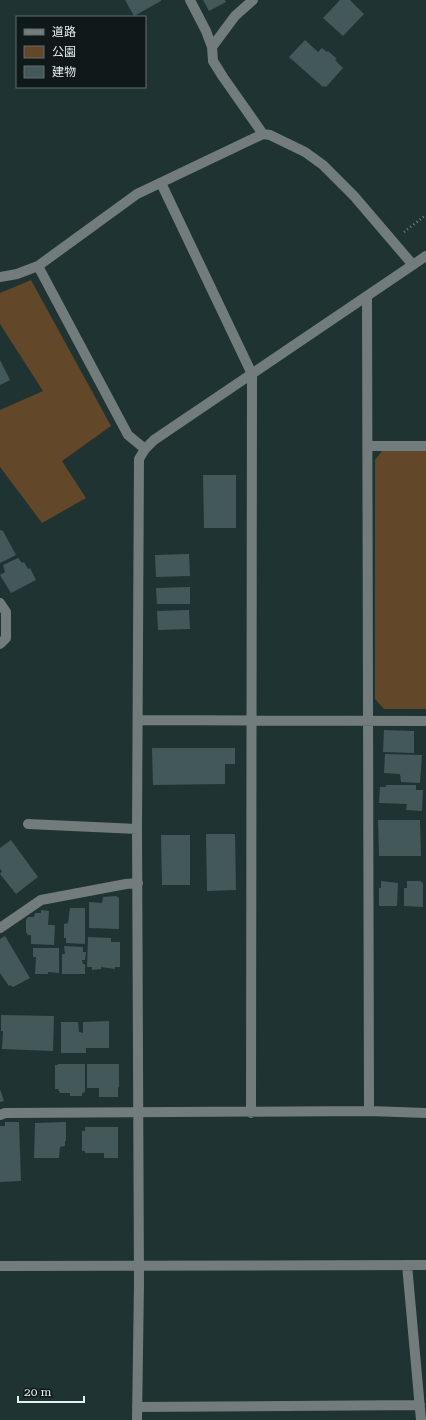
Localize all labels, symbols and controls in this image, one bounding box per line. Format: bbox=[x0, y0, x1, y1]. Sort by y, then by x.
legend bbox=[16, 16, 146, 88]
text: 道路 bbox=[52, 25, 76, 39]
text: 公園 bbox=[52, 45, 76, 59]
text: 建物 bbox=[52, 65, 76, 79]
scale bar bbox=[18, 1378, 84, 1404]
text: 20 m bbox=[24, 1385, 51, 1399]

